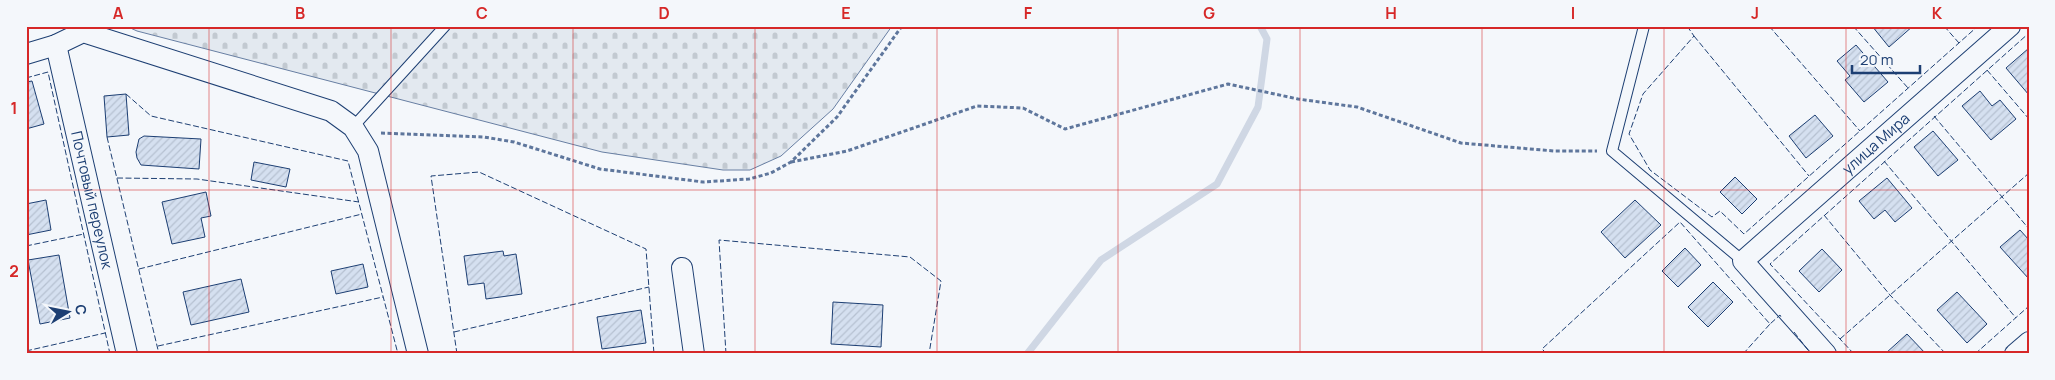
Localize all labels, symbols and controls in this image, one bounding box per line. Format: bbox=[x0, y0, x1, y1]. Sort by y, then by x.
text: A bbox=[113, 2, 124, 24]
text: B bbox=[295, 2, 305, 24]
text: C bbox=[476, 2, 488, 24]
text: D bbox=[658, 2, 670, 24]
text: E bbox=[841, 2, 851, 24]
text: F bbox=[1024, 2, 1033, 24]
text: G bbox=[1203, 2, 1215, 24]
text: H bbox=[1385, 2, 1397, 24]
text: I bbox=[1571, 2, 1575, 24]
text: J bbox=[1751, 2, 1759, 24]
text: K bbox=[1932, 2, 1943, 24]
scale bar bbox=[1852, 42, 1920, 74]
text: 20 m bbox=[1860, 49, 1893, 70]
text: 1 bbox=[10, 97, 18, 119]
street label: улица Мира bbox=[1837, 108, 1914, 179]
street label: Почтовый переулок bbox=[66, 129, 118, 271]
text: 2 bbox=[9, 260, 19, 282]
north arrow bbox=[42, 288, 92, 338]
text: С bbox=[71, 303, 92, 316]

